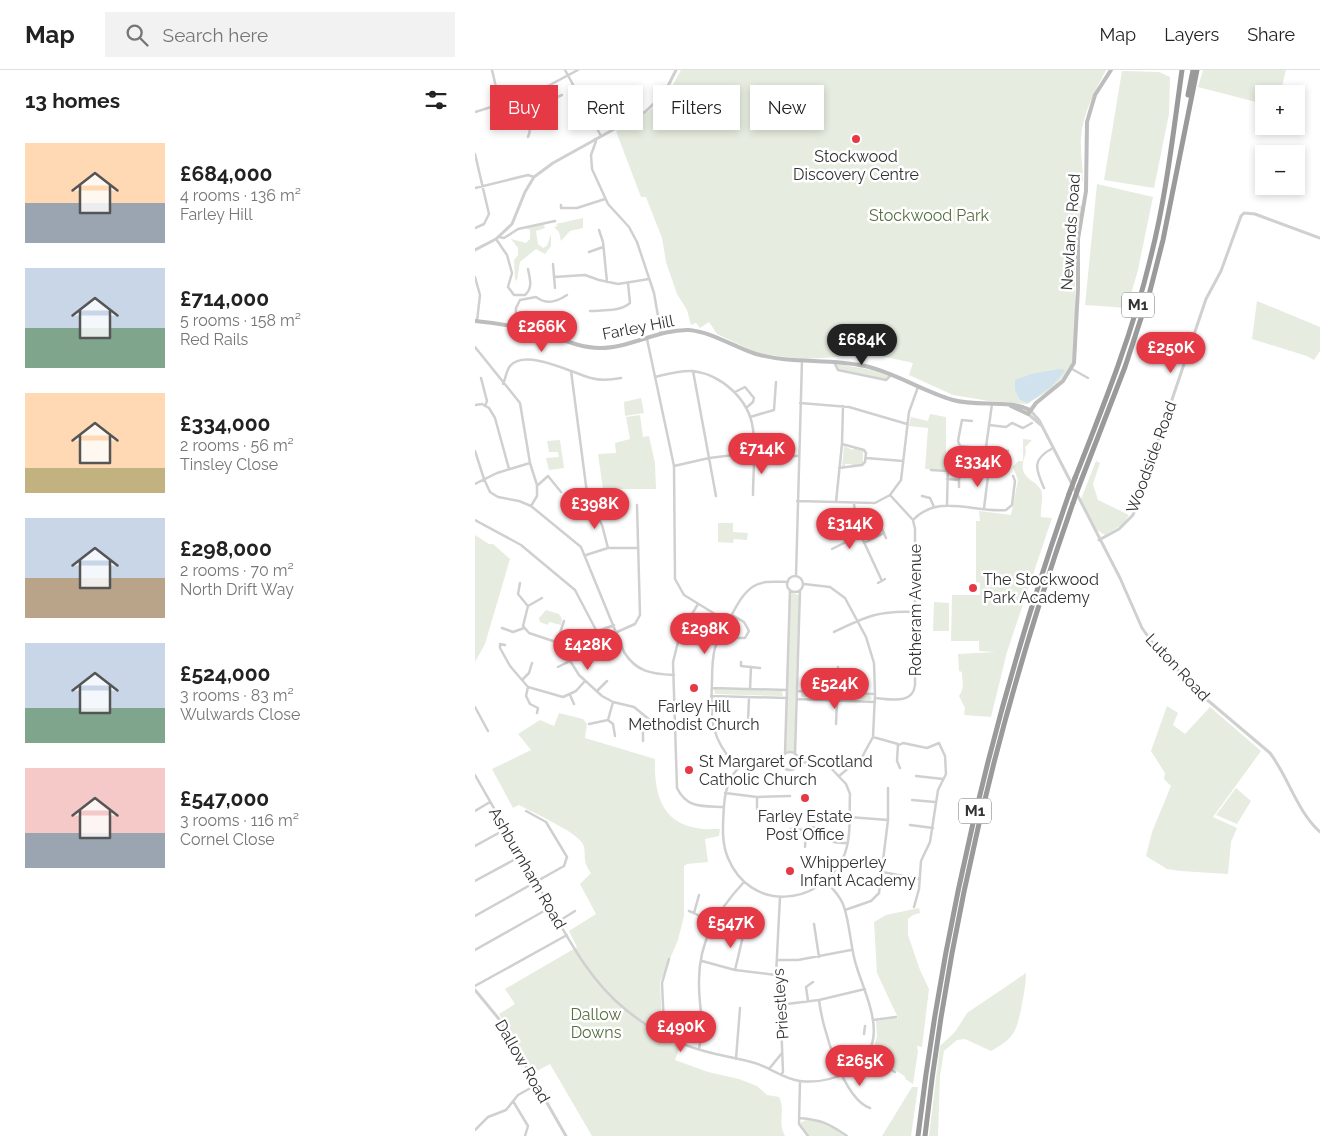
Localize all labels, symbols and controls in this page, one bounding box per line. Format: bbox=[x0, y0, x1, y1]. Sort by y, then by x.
search box bbox=[105, 12, 455, 57]
text: Map bbox=[25, 20, 75, 49]
icon: search bbox=[123, 21, 151, 49]
text: Search here bbox=[163, 24, 268, 46]
text: Map bbox=[1100, 24, 1136, 45]
text: Layers bbox=[1164, 24, 1219, 45]
text: Share bbox=[1247, 24, 1295, 45]
chip: Buy bbox=[490, 85, 558, 130]
chip: Rent bbox=[568, 85, 643, 130]
chip: Filters bbox=[653, 85, 740, 130]
chip: New bbox=[750, 85, 824, 130]
map controls bbox=[1255, 85, 1305, 195]
button: + bbox=[1255, 85, 1305, 135]
icon: filters bbox=[422, 86, 450, 114]
text: 13 homes bbox=[25, 88, 120, 113]
marker: Stockwood Discovery Centre bbox=[850, 133, 862, 145]
button: − bbox=[1255, 145, 1305, 195]
place label: Stockwood Discovery Centre bbox=[793, 147, 919, 184]
text: £684,000 bbox=[180, 161, 272, 186]
icon: home bbox=[65, 163, 125, 223]
street label: Newlands Road bbox=[1057, 173, 1084, 291]
text: 4 rooms · 136 m² bbox=[180, 186, 301, 205]
text: Farley Hill bbox=[180, 205, 253, 224]
park label: Stockwood Park bbox=[869, 206, 990, 225]
text: £714,000 bbox=[180, 286, 269, 311]
icon: home bbox=[65, 288, 125, 348]
road number: M1 bbox=[1122, 292, 1154, 318]
pin: £266K bbox=[507, 310, 577, 353]
text: 5 rooms · 158 m² bbox=[180, 311, 301, 330]
street label: Farley Hill bbox=[601, 311, 676, 344]
text: £266K bbox=[518, 317, 566, 336]
pin: £684K bbox=[827, 324, 897, 366]
text: Red Rails bbox=[180, 330, 248, 349]
text: £684K bbox=[838, 330, 886, 349]
pin: £250K bbox=[1136, 332, 1206, 374]
text: £250K bbox=[1147, 338, 1195, 357]
street label: Woodside Road bbox=[1122, 399, 1181, 516]
text: £334,000 bbox=[180, 411, 270, 436]
icon: home bbox=[65, 413, 125, 473]
pin: £714K bbox=[727, 432, 797, 475]
text: 2 rooms · 56 m² bbox=[180, 436, 294, 455]
text: £714K bbox=[739, 439, 785, 458]
pin: £334K bbox=[943, 446, 1013, 488]
text: £334K bbox=[955, 452, 1001, 471]
text: Tinsley Close bbox=[180, 455, 278, 474]
pin: £398K bbox=[560, 488, 630, 530]
text: £398K bbox=[571, 494, 619, 513]
pin: £314K bbox=[815, 508, 885, 550]
text: £314K bbox=[827, 514, 873, 533]
text: £298,000 bbox=[180, 536, 272, 561]
icon: home bbox=[65, 538, 125, 598]
street label: Rotheram Avenue bbox=[906, 544, 925, 676]
text: 2 rooms · 70 m² bbox=[180, 561, 294, 580]
place label: The Stockwood Park Academy bbox=[983, 570, 1099, 607]
text: North Drift Way bbox=[180, 580, 294, 599]
marker: The Stockwood Park Academy bbox=[967, 582, 979, 594]
pin: £298K bbox=[670, 612, 740, 655]
text: £298K bbox=[681, 619, 729, 638]
pin: £428K bbox=[553, 628, 623, 671]
street label: Luton Road bbox=[1142, 630, 1214, 705]
text: £428K bbox=[564, 635, 612, 654]
text: £524,000 bbox=[180, 661, 270, 686]
icon: home bbox=[65, 663, 125, 723]
pin: £524K bbox=[800, 668, 870, 710]
text: £524K bbox=[812, 674, 858, 693]
marker: Farley Hill Methodist Church bbox=[688, 682, 700, 694]
text: 3 rooms · 83 m² bbox=[180, 686, 294, 705]
place label: Farley Hill Methodist Church bbox=[628, 697, 760, 734]
text: Wulwards Close bbox=[180, 705, 300, 724]
place label: St Margaret of Scotland Catholic Church bbox=[699, 752, 873, 789]
marker: St Margaret of Scotland Catholic Church bbox=[683, 764, 695, 776]
text: £547,000 bbox=[180, 786, 269, 811]
icon: home bbox=[65, 788, 125, 848]
marker: Farley Estate Post Office bbox=[799, 792, 811, 804]
road number: M1 bbox=[959, 798, 991, 824]
street label: Ashburnham Road bbox=[485, 804, 570, 932]
place label: Farley Estate Post Office bbox=[758, 807, 852, 844]
text: 3 rooms · 116 m² bbox=[180, 811, 299, 830]
text: Cornel Close bbox=[180, 830, 275, 849]
place label: Whipperley Infant Academy bbox=[800, 853, 916, 890]
marker: Whipperley Infant Academy bbox=[784, 865, 796, 877]
pin: £547K bbox=[696, 906, 766, 949]
text: £547K bbox=[708, 913, 754, 932]
street label: Priestleys bbox=[769, 968, 792, 1040]
park label: Dallow Downs bbox=[570, 1005, 622, 1042]
pin: £490K bbox=[646, 1010, 716, 1053]
street label: Dallow Road bbox=[491, 1016, 554, 1106]
text: £490K bbox=[657, 1017, 705, 1036]
pin: £265K bbox=[825, 1044, 895, 1087]
text: £265K bbox=[836, 1051, 884, 1070]

